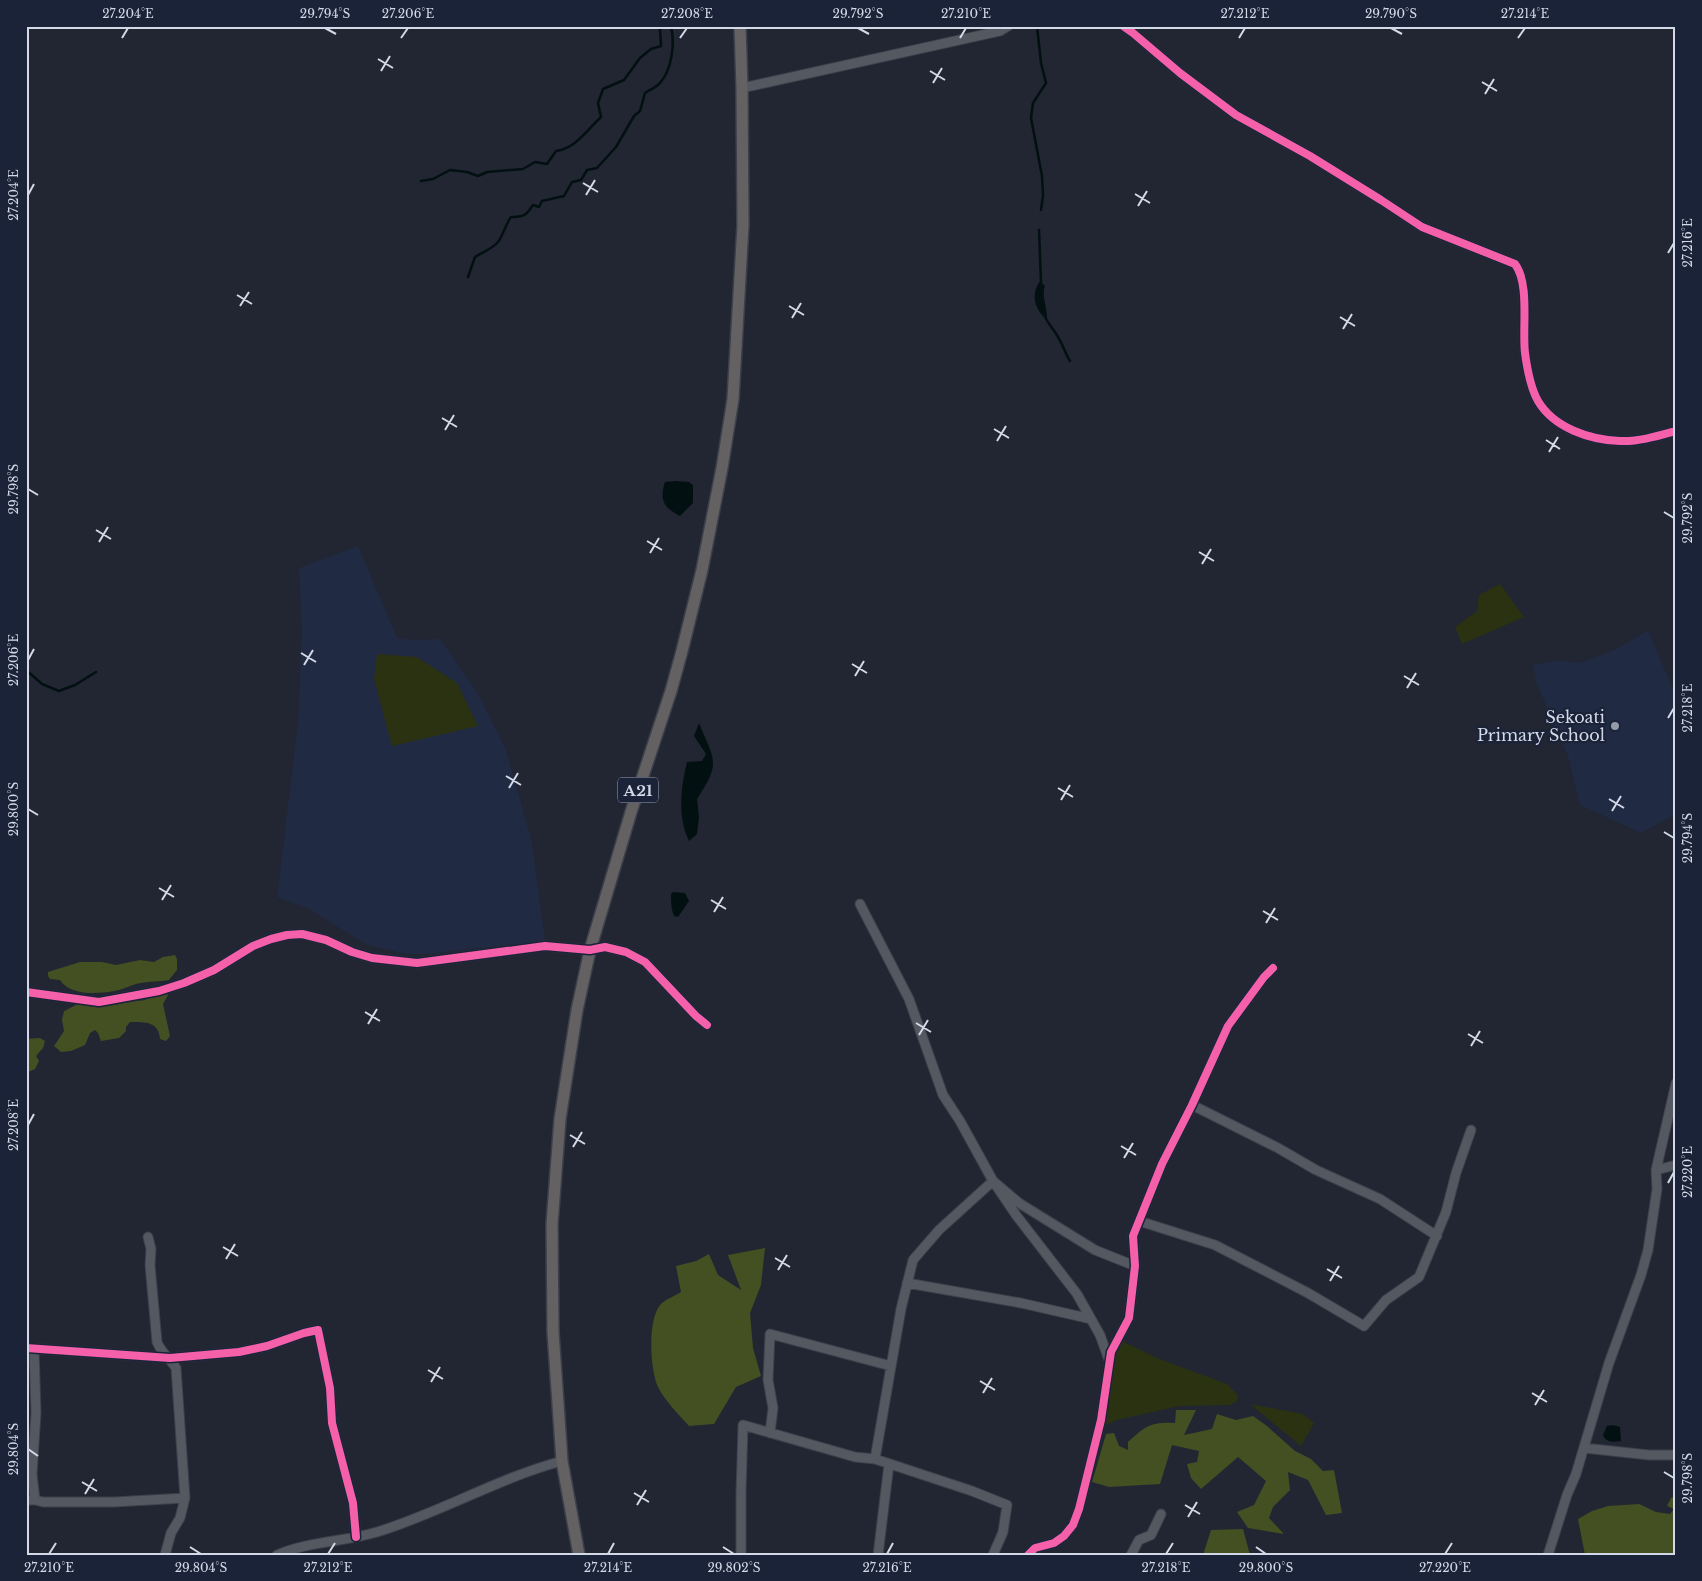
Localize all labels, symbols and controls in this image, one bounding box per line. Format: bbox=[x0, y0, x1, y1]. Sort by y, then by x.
text: 27.204°E bbox=[102, 6, 154, 21]
text: 29.794°S bbox=[300, 6, 350, 21]
text: 27.206°E bbox=[382, 6, 434, 21]
text: 27.208°E bbox=[661, 6, 713, 21]
text: 29.792°S bbox=[833, 6, 884, 21]
text: 27.210°E bbox=[941, 6, 991, 21]
text: 27.212°E bbox=[1221, 6, 1270, 21]
text: 29.790°S bbox=[1365, 6, 1417, 21]
text: 27.214°E bbox=[1501, 6, 1549, 21]
text: 27.204°E bbox=[6, 169, 21, 221]
text: 27.216°E bbox=[1680, 218, 1695, 268]
text: 29.798°S bbox=[6, 463, 21, 514]
text: 29.792°S bbox=[1680, 492, 1695, 543]
text: 27.206°E bbox=[6, 634, 21, 686]
text: 27.218°E bbox=[1680, 683, 1695, 732]
place label: Sekoati Primary School bbox=[1477, 707, 1606, 745]
marker: Sekoati Primary School bbox=[1609, 720, 1621, 732]
road number: A21 bbox=[618, 778, 658, 802]
text: 29.800°S bbox=[6, 782, 21, 836]
text: 29.794°S bbox=[1680, 813, 1695, 863]
text: 27.208°E bbox=[6, 1099, 21, 1151]
text: 27.220°E bbox=[1680, 1146, 1695, 1198]
text: 29.804°S bbox=[6, 1422, 21, 1475]
text: 29.798°S bbox=[1680, 1452, 1695, 1503]
text: 27.210°E bbox=[24, 1560, 74, 1575]
text: 29.804°S bbox=[175, 1560, 228, 1575]
text: 27.212°E bbox=[304, 1560, 353, 1575]
text: 27.214°E bbox=[584, 1560, 632, 1575]
text: 29.802°S bbox=[707, 1560, 761, 1575]
text: 27.216°E bbox=[862, 1560, 912, 1575]
text: 27.218°E bbox=[1142, 1560, 1191, 1575]
text: 29.800°S bbox=[1239, 1560, 1293, 1575]
text: 27.220°E bbox=[1419, 1560, 1471, 1575]

